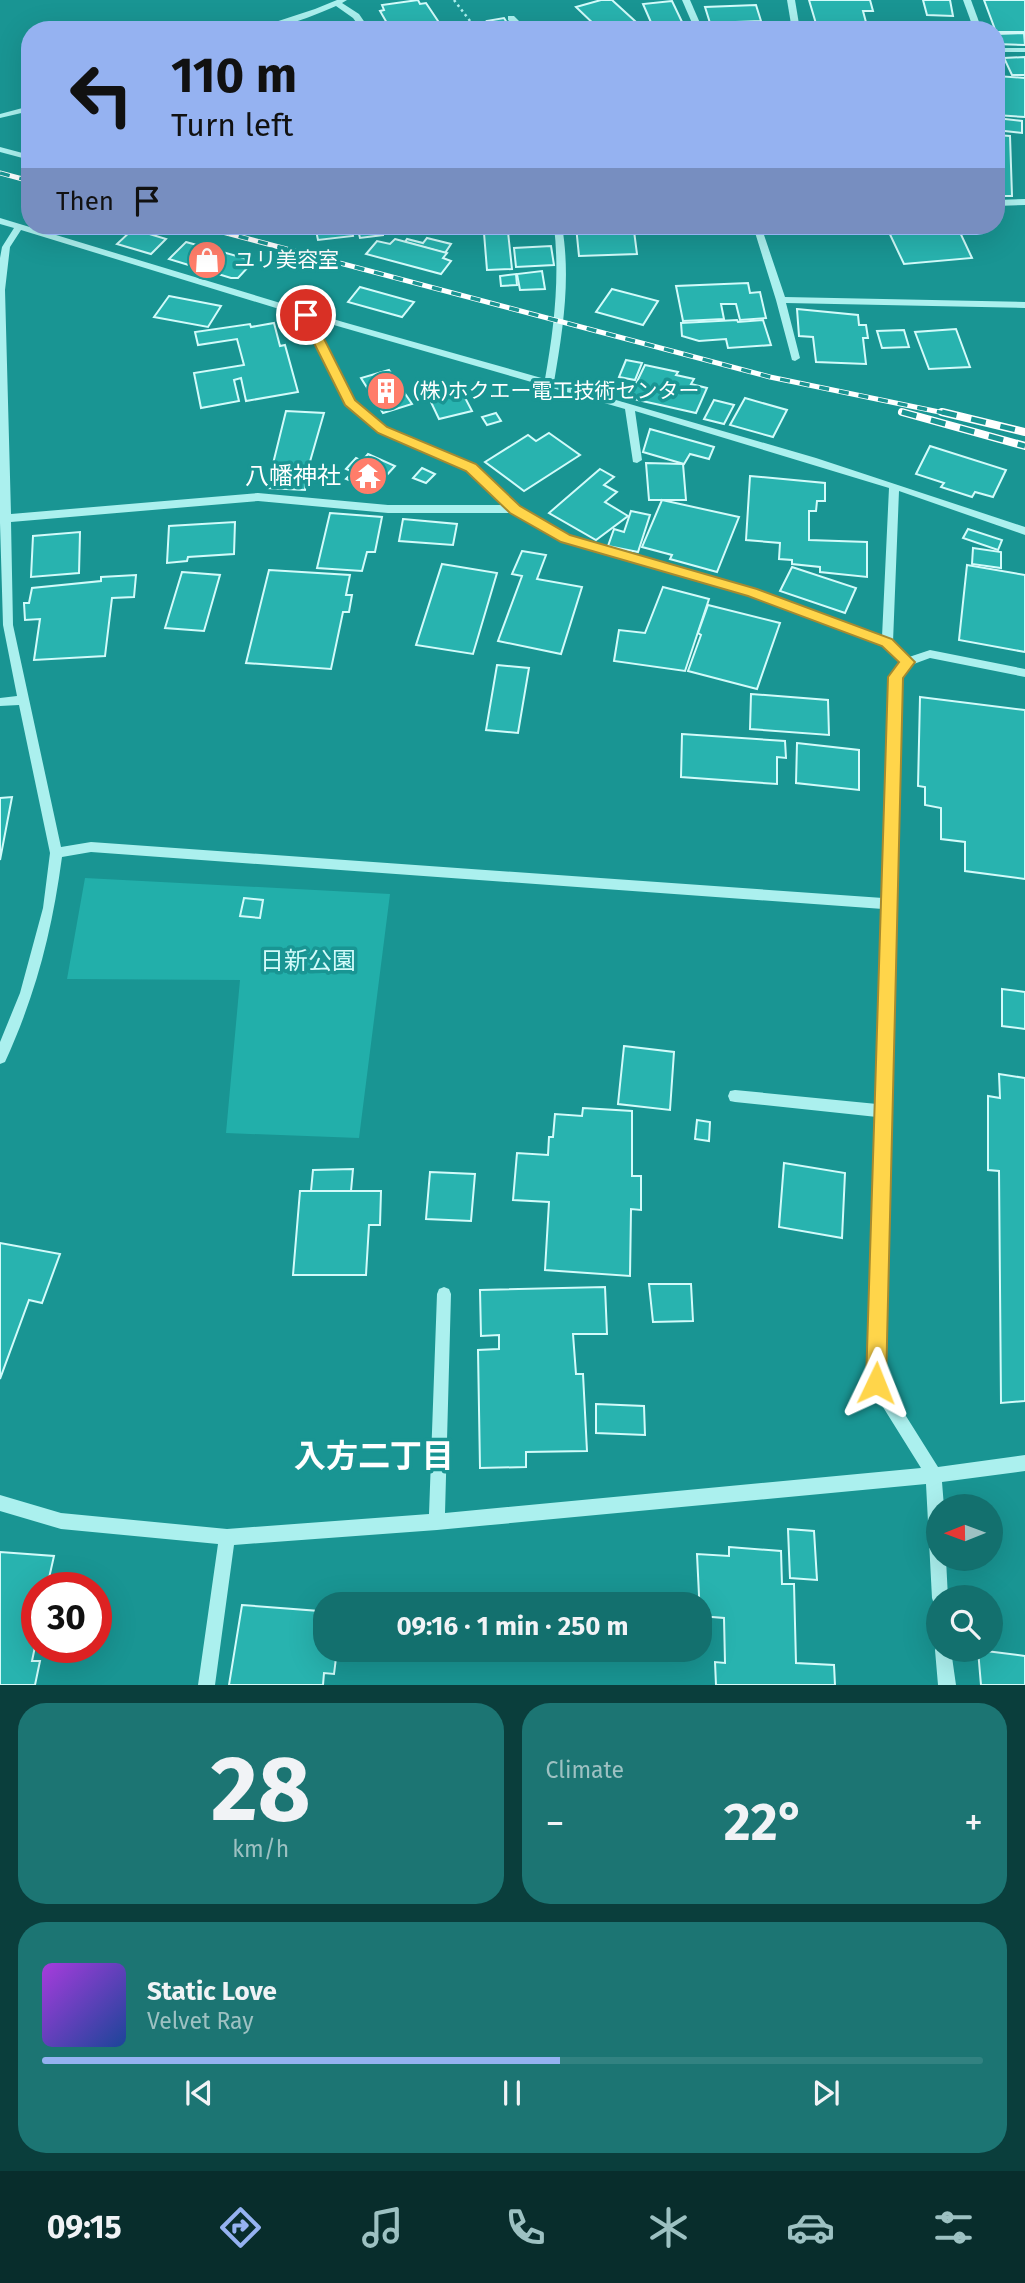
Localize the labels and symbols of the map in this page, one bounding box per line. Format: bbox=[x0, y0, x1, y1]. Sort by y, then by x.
shop icon: ユリ美容室 bbox=[186, 239, 228, 281]
place label: ユリ美容室 bbox=[234, 247, 339, 273]
pin bbox=[276, 285, 336, 345]
building icon: (株)ホクエー電工技術センター bbox=[365, 370, 407, 412]
place label: (株)ホクエー電工技術センター bbox=[413, 378, 700, 404]
temple icon: 八幡神社 bbox=[347, 455, 389, 497]
place label: 八幡神社 bbox=[245, 462, 341, 490]
park label: 日新公園 bbox=[260, 947, 356, 975]
position arrow bbox=[839, 1346, 913, 1420]
district label: 入方二丁目 bbox=[294, 1437, 454, 1475]
north arrow bbox=[926, 1494, 1003, 1572]
speed limit sign: 30 bbox=[21, 1572, 112, 1663]

